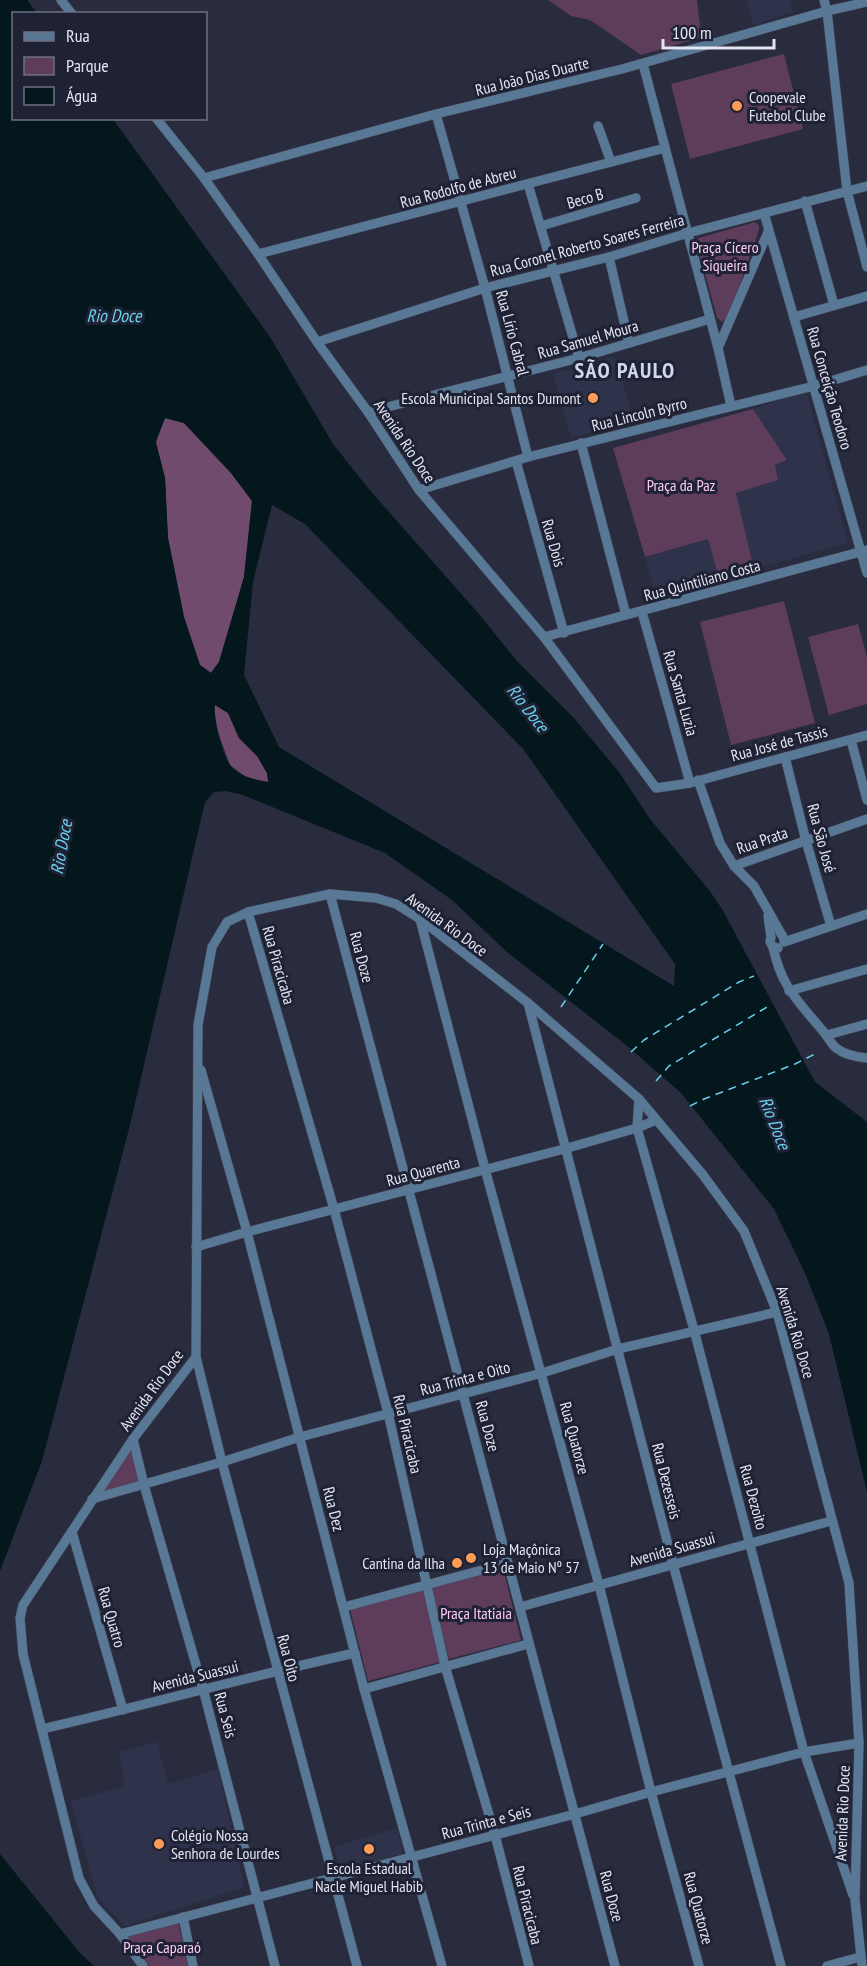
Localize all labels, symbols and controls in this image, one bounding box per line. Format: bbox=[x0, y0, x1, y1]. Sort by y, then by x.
legend bbox=[12, 12, 207, 120]
scale bar bbox=[663, 12, 774, 50]
text: 100 m bbox=[672, 21, 712, 44]
text: Rua bbox=[66, 24, 90, 47]
street label: Rua João Dias Duarte bbox=[473, 52, 591, 100]
text: Parque bbox=[66, 54, 109, 77]
text: Água bbox=[66, 84, 97, 107]
place label: Coopevale Futebol Clube bbox=[749, 87, 826, 125]
marker: Coopevale Futebol Clube bbox=[730, 99, 744, 113]
street label: Rua Rodolfo de Abreu bbox=[398, 162, 518, 212]
street label: Beco B bbox=[564, 183, 606, 213]
street label: Rua Coronel Roberto Soares Ferreira bbox=[488, 209, 686, 281]
park label: Praça Cícero Siqueira bbox=[691, 237, 759, 275]
street label: Rua Lírio Cabral bbox=[492, 288, 534, 378]
water label: Rio Doce bbox=[87, 304, 143, 327]
street label: Rua Samuel Moura bbox=[535, 315, 641, 363]
street label: Rua Conceição Teodoro bbox=[803, 324, 857, 452]
district label: SÃO PAULO bbox=[574, 356, 676, 384]
place label: Escola Municipal Santos Dumont bbox=[401, 388, 582, 408]
marker: Escola Municipal Santos Dumont bbox=[586, 391, 600, 405]
street label: Rua Lincoln Byrro bbox=[589, 393, 689, 435]
street label: Avenida Rio Doce bbox=[370, 396, 440, 486]
park label: Praça da Paz bbox=[647, 475, 716, 495]
street label: Rua Dois bbox=[538, 517, 570, 569]
street label: Rua Quintiliano Costa bbox=[642, 555, 762, 605]
street label: Rua Santa Luzia bbox=[659, 648, 703, 738]
water label: Rio Doce bbox=[502, 679, 555, 738]
street label: Rua José de Tassis bbox=[729, 721, 829, 765]
street label: Rua São José bbox=[803, 801, 841, 875]
water label: Rio Doce bbox=[45, 816, 77, 876]
street label: Rua Prata bbox=[734, 822, 790, 858]
street label: Avenida Rio Doce bbox=[402, 888, 492, 960]
street label: Rua Piracicaba bbox=[258, 924, 300, 1006]
street label: Rua Doze bbox=[346, 929, 378, 985]
water label: Rio Doce bbox=[754, 1093, 797, 1154]
street label: Rua Quarenta bbox=[384, 1152, 462, 1190]
street label: Avenida Rio Doce bbox=[772, 1283, 820, 1381]
street label: Avenida Rio Doce bbox=[115, 1345, 187, 1435]
street label: Rua Trinta e Oito bbox=[418, 1356, 512, 1400]
street label: Rua Piracicaba bbox=[389, 1393, 427, 1475]
street label: Rua Doze bbox=[472, 1398, 504, 1454]
street label: Rua Quatorze bbox=[556, 1400, 594, 1476]
street label: Rua Dezesseis bbox=[648, 1441, 686, 1521]
street label: Rua Dezoito bbox=[736, 1462, 772, 1532]
street label: Rua Dez bbox=[319, 1485, 349, 1534]
street label: Avenida Suassui bbox=[627, 1527, 717, 1571]
place label: Loja Maçônica 13 de Maio Nº 57 bbox=[483, 1539, 580, 1577]
marker: Loja Maçônica 13 de Maio Nº 57 bbox=[464, 1551, 478, 1565]
place label: Cantina da Ilha bbox=[362, 1553, 445, 1573]
marker: Cantina da Ilha bbox=[450, 1556, 464, 1570]
street label: Rua Quatro bbox=[94, 1584, 130, 1650]
park label: Praça Itatiaia bbox=[440, 1603, 512, 1623]
street label: Rua Oito bbox=[273, 1632, 305, 1684]
street label: Avenida Suassui bbox=[150, 1656, 240, 1696]
street label: Rua Seis bbox=[210, 1690, 242, 1740]
street label: Avenida Rio Doce bbox=[830, 1765, 854, 1861]
street label: Rua Trinta e Seis bbox=[439, 1801, 533, 1843]
place label: Colégio Nossa Senhora de Lourdes bbox=[171, 1825, 280, 1863]
marker: Colégio Nossa Senhora de Lourdes bbox=[152, 1837, 166, 1851]
marker: Escola Estadual Nacle Miguel Habib bbox=[362, 1842, 376, 1856]
place label: Escola Estadual Nacle Miguel Habib bbox=[315, 1858, 423, 1896]
street label: Rua Piracicaba bbox=[509, 1864, 547, 1946]
street label: Rua Doze bbox=[596, 1868, 628, 1924]
street label: Rua Quatorze bbox=[680, 1870, 718, 1946]
park label: Praça Caparaó bbox=[123, 1937, 201, 1957]

